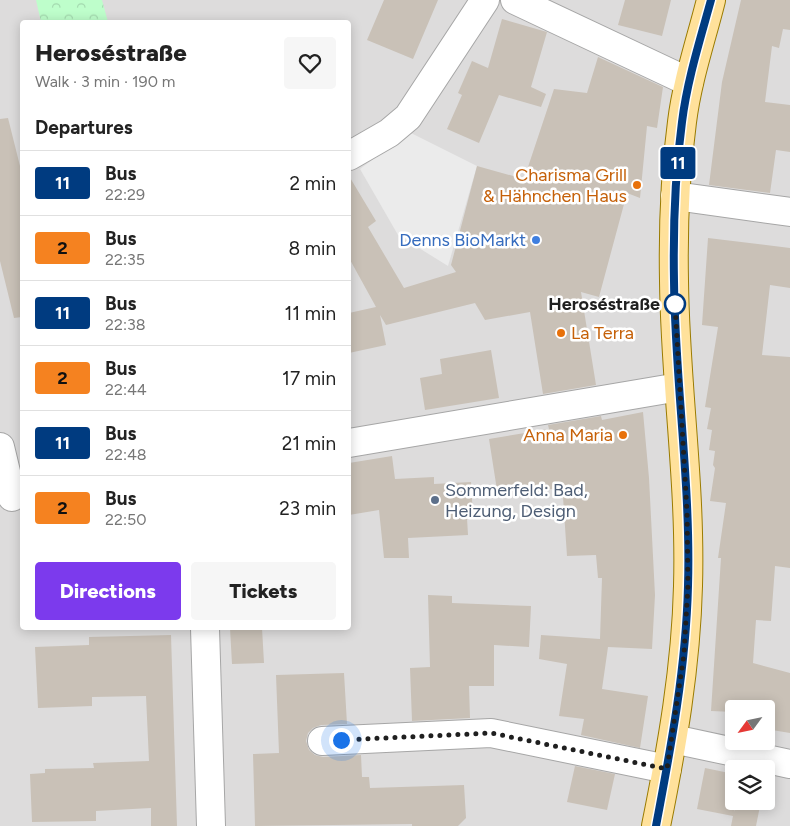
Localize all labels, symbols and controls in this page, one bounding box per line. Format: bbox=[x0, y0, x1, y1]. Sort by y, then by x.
button: heart bbox=[284, 37, 336, 89]
text: Heroséstraße bbox=[35, 38, 187, 67]
text: Walk · 3 min · 190 m bbox=[35, 72, 176, 91]
text: Departures bbox=[35, 116, 133, 139]
line badge: 11 bbox=[656, 147, 700, 179]
text: 11 bbox=[670, 152, 686, 174]
text: Bus bbox=[105, 162, 136, 185]
place label: Charisma Grill & Hähnchen Haus bbox=[483, 164, 627, 207]
text: 11 bbox=[55, 172, 70, 194]
text: 2 min bbox=[290, 172, 336, 195]
marker: Charisma Grill & Hähnchen Haus bbox=[631, 179, 643, 191]
text: 22:29 bbox=[105, 185, 145, 204]
text: Bus bbox=[105, 227, 136, 250]
place label: Denns BioMarkt bbox=[399, 229, 526, 251]
marker: Denns BioMarkt bbox=[530, 234, 542, 246]
text: 2 bbox=[57, 237, 68, 259]
text: 8 min bbox=[288, 237, 336, 260]
text: 22:35 bbox=[105, 250, 145, 269]
text: Bus bbox=[105, 292, 136, 315]
place label: Heroséstraße bbox=[548, 293, 660, 315]
marker: Heroséstraße bbox=[664, 293, 686, 315]
text: 11 bbox=[55, 302, 70, 324]
text: 11 min bbox=[284, 302, 336, 325]
text: 22:38 bbox=[105, 315, 145, 334]
place label: La Terra bbox=[571, 322, 634, 344]
marker: La Terra bbox=[555, 327, 567, 339]
text: Bus bbox=[105, 357, 136, 380]
text: 2 bbox=[57, 367, 68, 389]
text: 17 min bbox=[282, 367, 336, 390]
text: 22:44 bbox=[105, 380, 147, 399]
text: Bus bbox=[105, 422, 136, 445]
place label: Anna Maria bbox=[523, 424, 613, 446]
marker: Anna Maria bbox=[617, 429, 629, 441]
text: 11 bbox=[55, 432, 70, 454]
text: 21 min bbox=[282, 432, 336, 455]
text: 22:48 bbox=[105, 445, 147, 464]
place label: Sommerfeld: Bad, Heizung, Design bbox=[445, 479, 588, 522]
text: Bus bbox=[105, 487, 136, 510]
marker: Sommerfeld: Bad, Heizung, Design bbox=[429, 494, 441, 506]
text: 2 bbox=[57, 497, 68, 519]
text: 23 min bbox=[279, 497, 336, 520]
text: 22:50 bbox=[105, 510, 146, 529]
button: Directions bbox=[35, 562, 181, 620]
button: Tickets bbox=[191, 562, 336, 620]
north arrow bbox=[725, 700, 775, 750]
map controls bbox=[725, 700, 775, 810]
your location bbox=[329, 728, 354, 753]
button: layers bbox=[725, 760, 775, 810]

